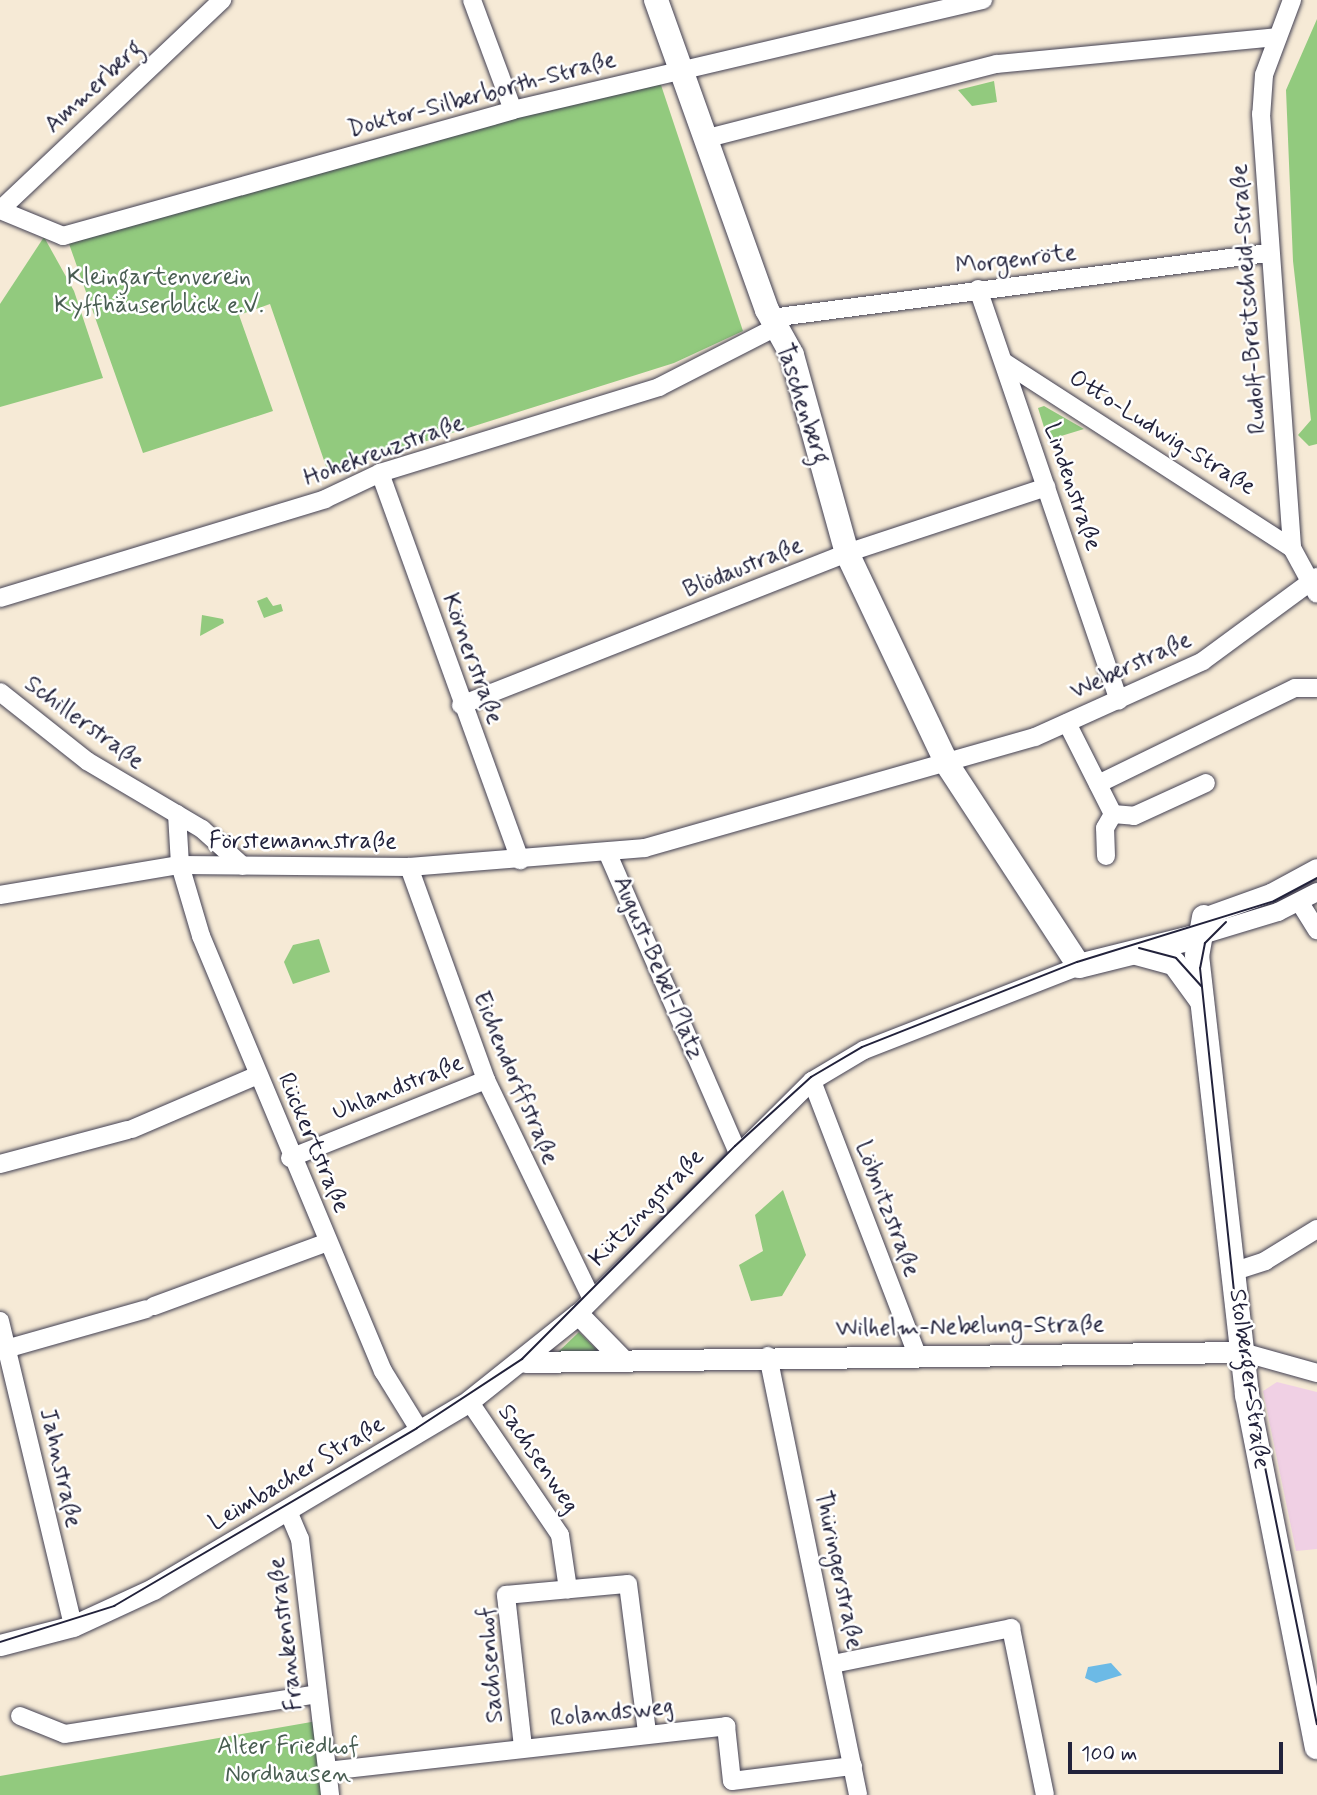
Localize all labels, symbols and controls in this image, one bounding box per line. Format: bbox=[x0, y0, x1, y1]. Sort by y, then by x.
street label: Ammerberg bbox=[39, 34, 149, 140]
street label: Doktor-Silberborth-Straße bbox=[345, 45, 619, 145]
street label: Rudolf-Breitscheid-Straße bbox=[1225, 163, 1273, 435]
street label: Morgenröte bbox=[954, 238, 1078, 282]
park label: Kleingartenverein Kyffhäuserblick e.V. bbox=[54, 264, 264, 320]
street label: Taschenberg bbox=[769, 340, 835, 468]
street label: Otto-Ludwig-Straße bbox=[1063, 364, 1261, 502]
street label: Hohekreuzstraße bbox=[300, 409, 468, 493]
street label: Lindenstraße bbox=[1037, 419, 1107, 555]
street label: Blödaustraße bbox=[679, 531, 807, 605]
street label: Körnerstraße bbox=[435, 590, 509, 728]
street label: Weberstraße bbox=[1066, 625, 1196, 707]
street label: Schillerstraße bbox=[18, 670, 150, 776]
street label: Förstemannstraße bbox=[209, 828, 397, 856]
street label: August-Bebel-Platz bbox=[606, 872, 710, 1064]
street label: Eichendorffstraße bbox=[466, 987, 564, 1169]
street label: Uhlandstraße bbox=[328, 1049, 468, 1127]
street label: Rückertstraße bbox=[271, 1069, 355, 1217]
street label: Löbnitzstraße bbox=[848, 1137, 926, 1281]
street label: Kützingstraße bbox=[583, 1143, 711, 1273]
street label: Stolberger Straße bbox=[1222, 1287, 1276, 1471]
street label: Wilhelm-Nebelung-Straße bbox=[835, 1310, 1105, 1344]
street label: Sachsenweg bbox=[491, 1399, 585, 1519]
street label: Jahnstraße bbox=[32, 1406, 88, 1530]
street label: Leimbacher Straße bbox=[204, 1410, 390, 1538]
street label: Thüringerstraße bbox=[807, 1488, 869, 1652]
street label: Frankenstraße bbox=[262, 1556, 310, 1712]
street label: Sachsenhof bbox=[472, 1606, 510, 1724]
street label: Rolandsweg bbox=[549, 1692, 675, 1734]
scale bar bbox=[1072, 1728, 1287, 1772]
park label: Alter Friedhof Nordhausen bbox=[217, 1733, 359, 1789]
text: 100 m bbox=[1081, 1740, 1137, 1768]

